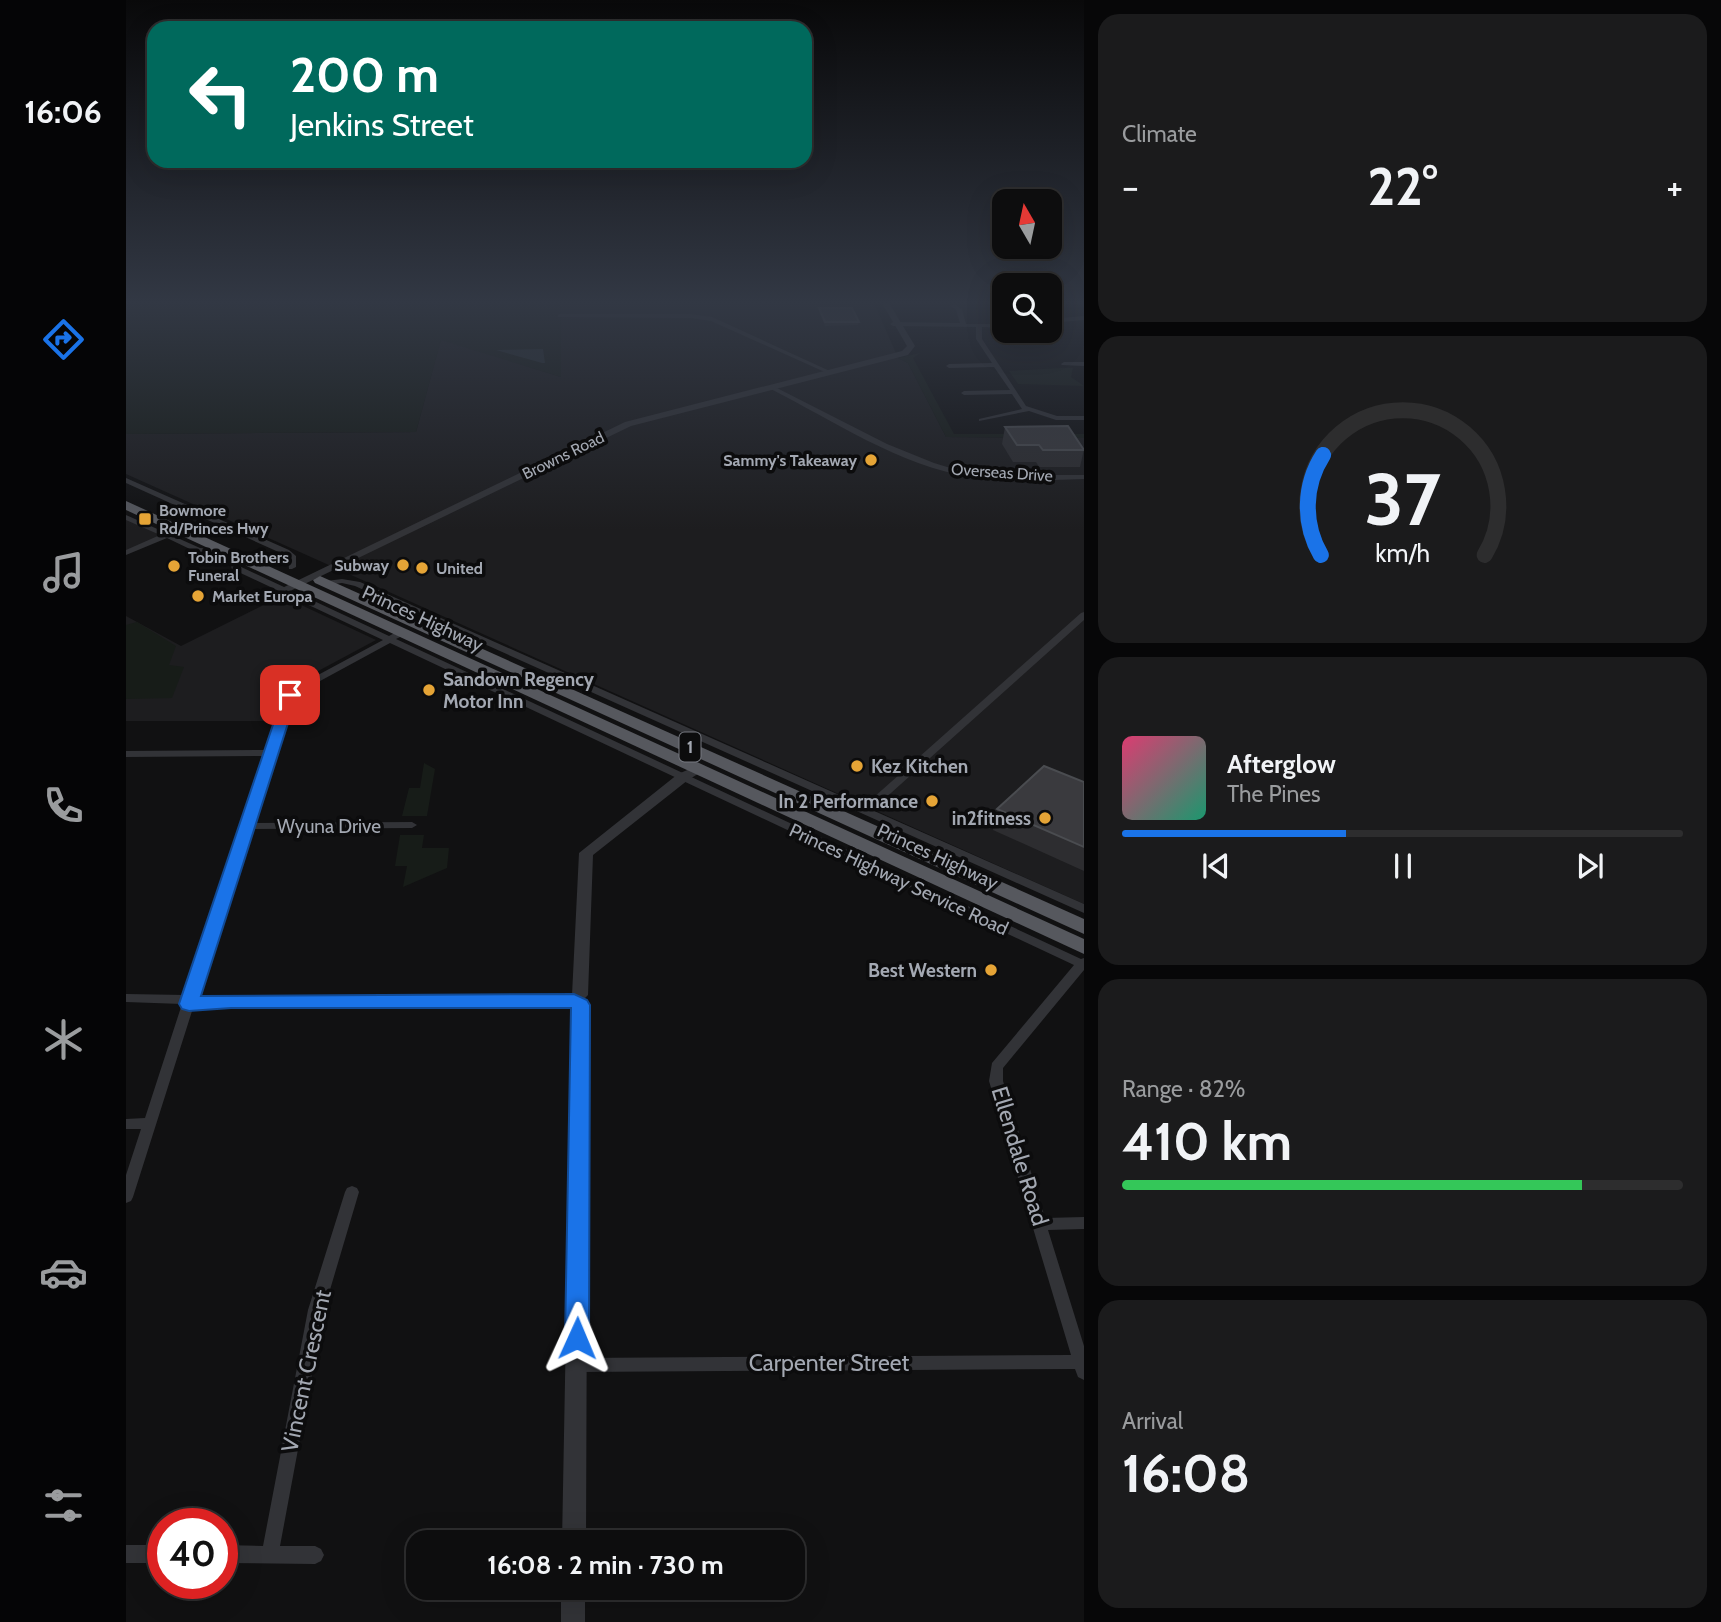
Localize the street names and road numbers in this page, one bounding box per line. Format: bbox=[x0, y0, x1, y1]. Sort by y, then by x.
street label: Browns Road bbox=[519, 428, 607, 483]
street label: Overseas Drive bbox=[950, 459, 1053, 486]
street label: Princes Highway bbox=[359, 580, 487, 657]
road number: 1 bbox=[680, 732, 700, 762]
street label: Wyuna Drive bbox=[277, 815, 381, 838]
street label: Princes Highway bbox=[874, 818, 1002, 895]
street label: Princes Highway Service Road bbox=[786, 819, 1012, 940]
street label: Ellendale Road bbox=[986, 1083, 1054, 1229]
street label: Vincent Crescent bbox=[275, 1287, 337, 1455]
street label: Carpenter Street bbox=[749, 1349, 910, 1377]

